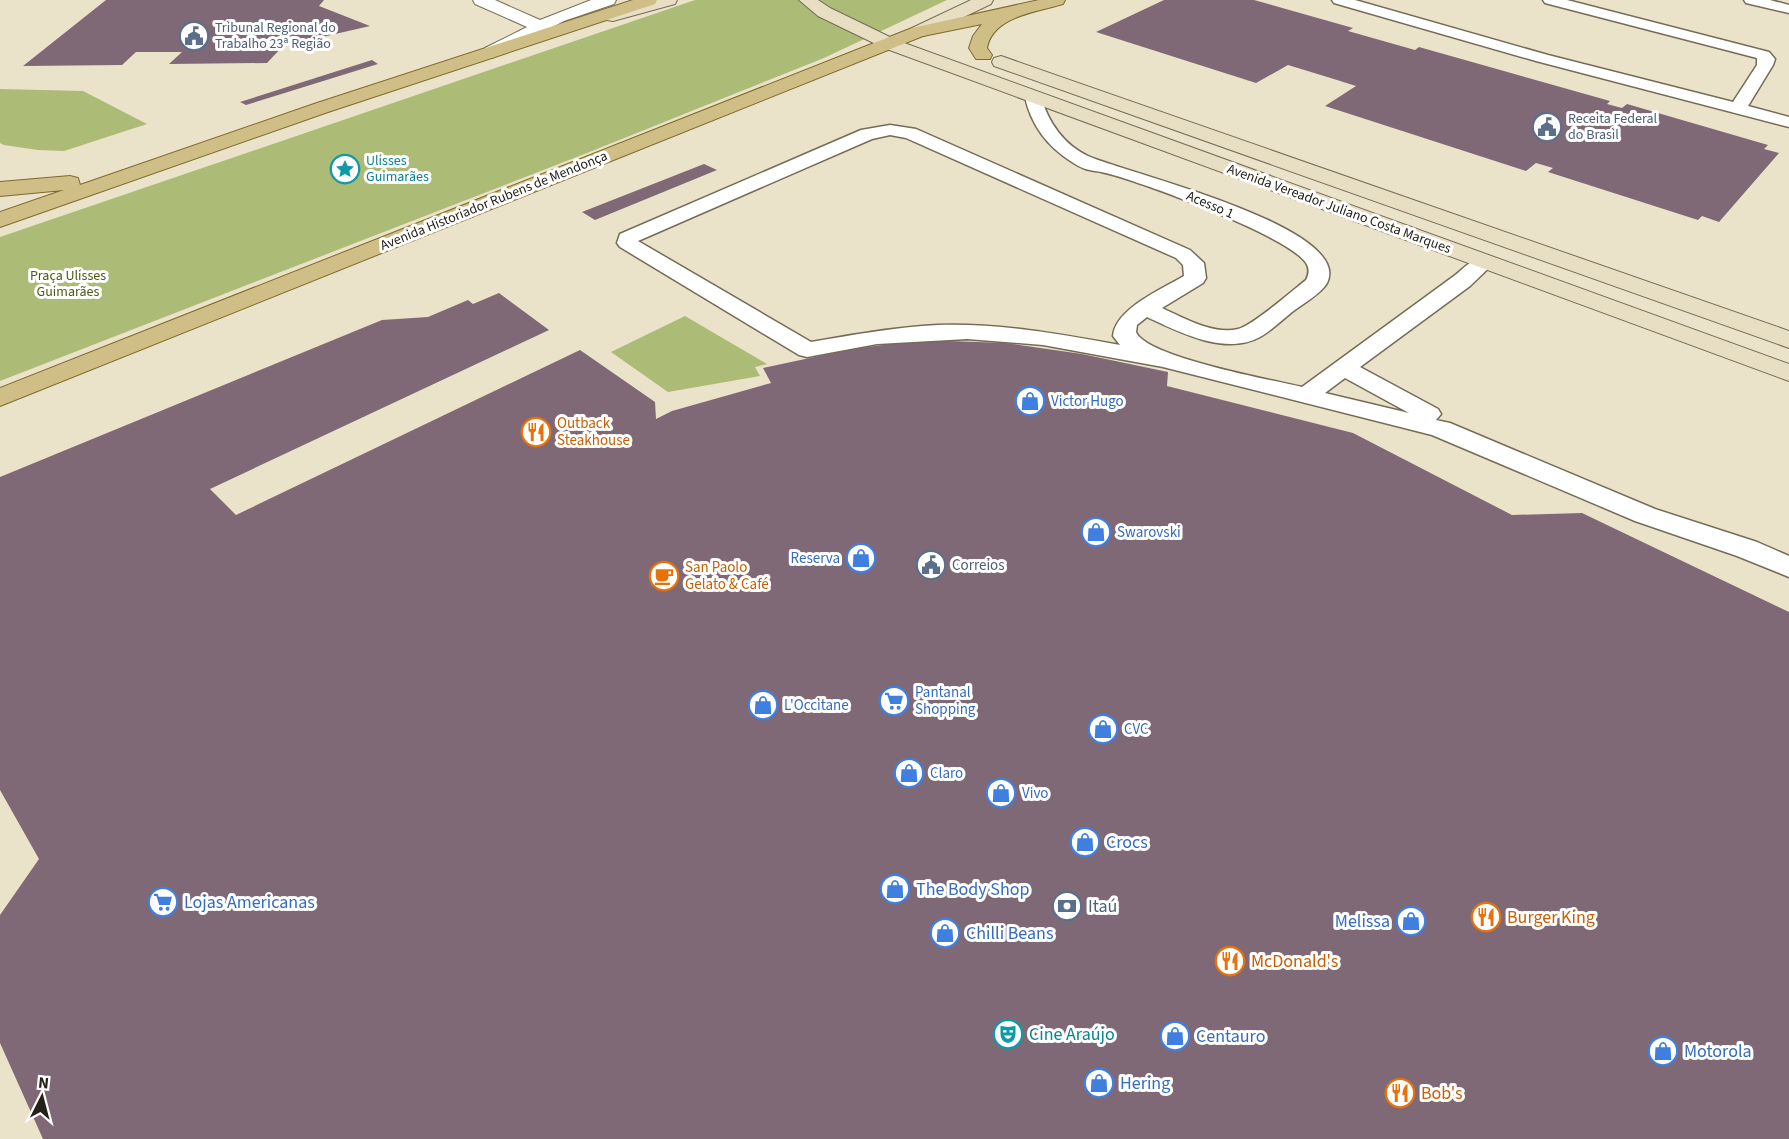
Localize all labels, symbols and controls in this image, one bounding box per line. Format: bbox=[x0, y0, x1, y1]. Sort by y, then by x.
place label: Tribunal Regional do Trabalho 23ª Região bbox=[215, 18, 336, 54]
public building icon: Tribunal Regional do Trabalho 23ª Região bbox=[178, 20, 210, 52]
place label: Receita Federal do Brasil bbox=[1568, 109, 1658, 145]
public building icon: Receita Federal do Brasil bbox=[1531, 111, 1563, 143]
street label: Avenida Historiador Rubens de Mendonça bbox=[377, 146, 611, 256]
place label: Ulisses Guimarães bbox=[366, 151, 429, 187]
place icon: Ulisses Guimarães bbox=[329, 153, 361, 185]
street label: Avenida Vereador Juliano Costa Marques bbox=[1224, 159, 1454, 259]
street label: Acesso 1 bbox=[1183, 186, 1237, 224]
park label: Praça Ulisses Guimarães bbox=[30, 266, 106, 302]
shop icon: Victor Hugo bbox=[1014, 385, 1046, 417]
place label: Victor Hugo bbox=[1051, 391, 1124, 412]
place label: Outback Steakhouse bbox=[557, 413, 630, 451]
restaurant icon: Outback Steakhouse bbox=[520, 416, 552, 448]
shop icon: Swarovski bbox=[1080, 516, 1112, 548]
place label: Swarovski bbox=[1117, 522, 1181, 543]
shop icon: Reserva bbox=[845, 542, 877, 574]
place label: Reserva bbox=[791, 548, 840, 569]
public building icon: Correios bbox=[915, 549, 947, 581]
place label: Correios bbox=[952, 555, 1004, 576]
place label: San Paolo Gelato & Café bbox=[685, 557, 769, 595]
cafe icon: San Paolo Gelato & Café bbox=[648, 560, 680, 592]
place label: Pantanal Shopping bbox=[915, 682, 976, 720]
supermarket icon: Pantanal Shopping bbox=[878, 685, 910, 717]
shop icon: L'Occitane bbox=[747, 689, 779, 721]
place label: L'Occitane bbox=[784, 695, 849, 716]
shop icon: CVC bbox=[1087, 713, 1119, 745]
place label: CVC bbox=[1124, 719, 1149, 740]
shop icon: Claro bbox=[893, 757, 925, 789]
place label: Claro bbox=[930, 763, 963, 784]
shop icon: Vivo bbox=[985, 777, 1017, 809]
place label: Vivo bbox=[1022, 783, 1049, 804]
shop icon: Crocs bbox=[1069, 826, 1101, 858]
place label: Crocs bbox=[1106, 830, 1148, 855]
shop icon: The Body Shop bbox=[879, 873, 911, 905]
place label: The Body Shop bbox=[916, 877, 1029, 902]
supermarket icon: Lojas Americanas bbox=[147, 886, 179, 918]
place label: Lojas Americanas bbox=[184, 890, 315, 915]
bank icon: Itaú bbox=[1051, 890, 1083, 922]
place label: Itaú bbox=[1088, 894, 1117, 919]
restaurant icon: Burger King bbox=[1470, 901, 1502, 933]
shop icon: Melissa bbox=[1395, 905, 1427, 937]
place label: Burger King bbox=[1507, 905, 1595, 930]
place label: Melissa bbox=[1335, 909, 1390, 934]
shop icon: Chilli Beans bbox=[929, 917, 961, 949]
place label: Chilli Beans bbox=[966, 921, 1053, 946]
restaurant icon: McDonald's bbox=[1214, 945, 1246, 977]
place label: McDonald's bbox=[1251, 949, 1338, 974]
theatre icon: Cine Araújo bbox=[992, 1018, 1024, 1050]
shop icon: Centauro bbox=[1159, 1020, 1191, 1052]
place label: Cine Araújo bbox=[1029, 1022, 1115, 1047]
place label: Centauro bbox=[1196, 1024, 1265, 1049]
shop icon: Motorola bbox=[1647, 1035, 1679, 1067]
place label: Motorola bbox=[1684, 1039, 1752, 1064]
north arrow bbox=[12, 1067, 72, 1127]
shop icon: Hering bbox=[1083, 1067, 1115, 1099]
place label: Hering bbox=[1120, 1071, 1170, 1096]
text: N bbox=[37, 1072, 50, 1095]
restaurant icon: Bob's bbox=[1384, 1077, 1416, 1109]
place label: Bob's bbox=[1421, 1081, 1462, 1106]

